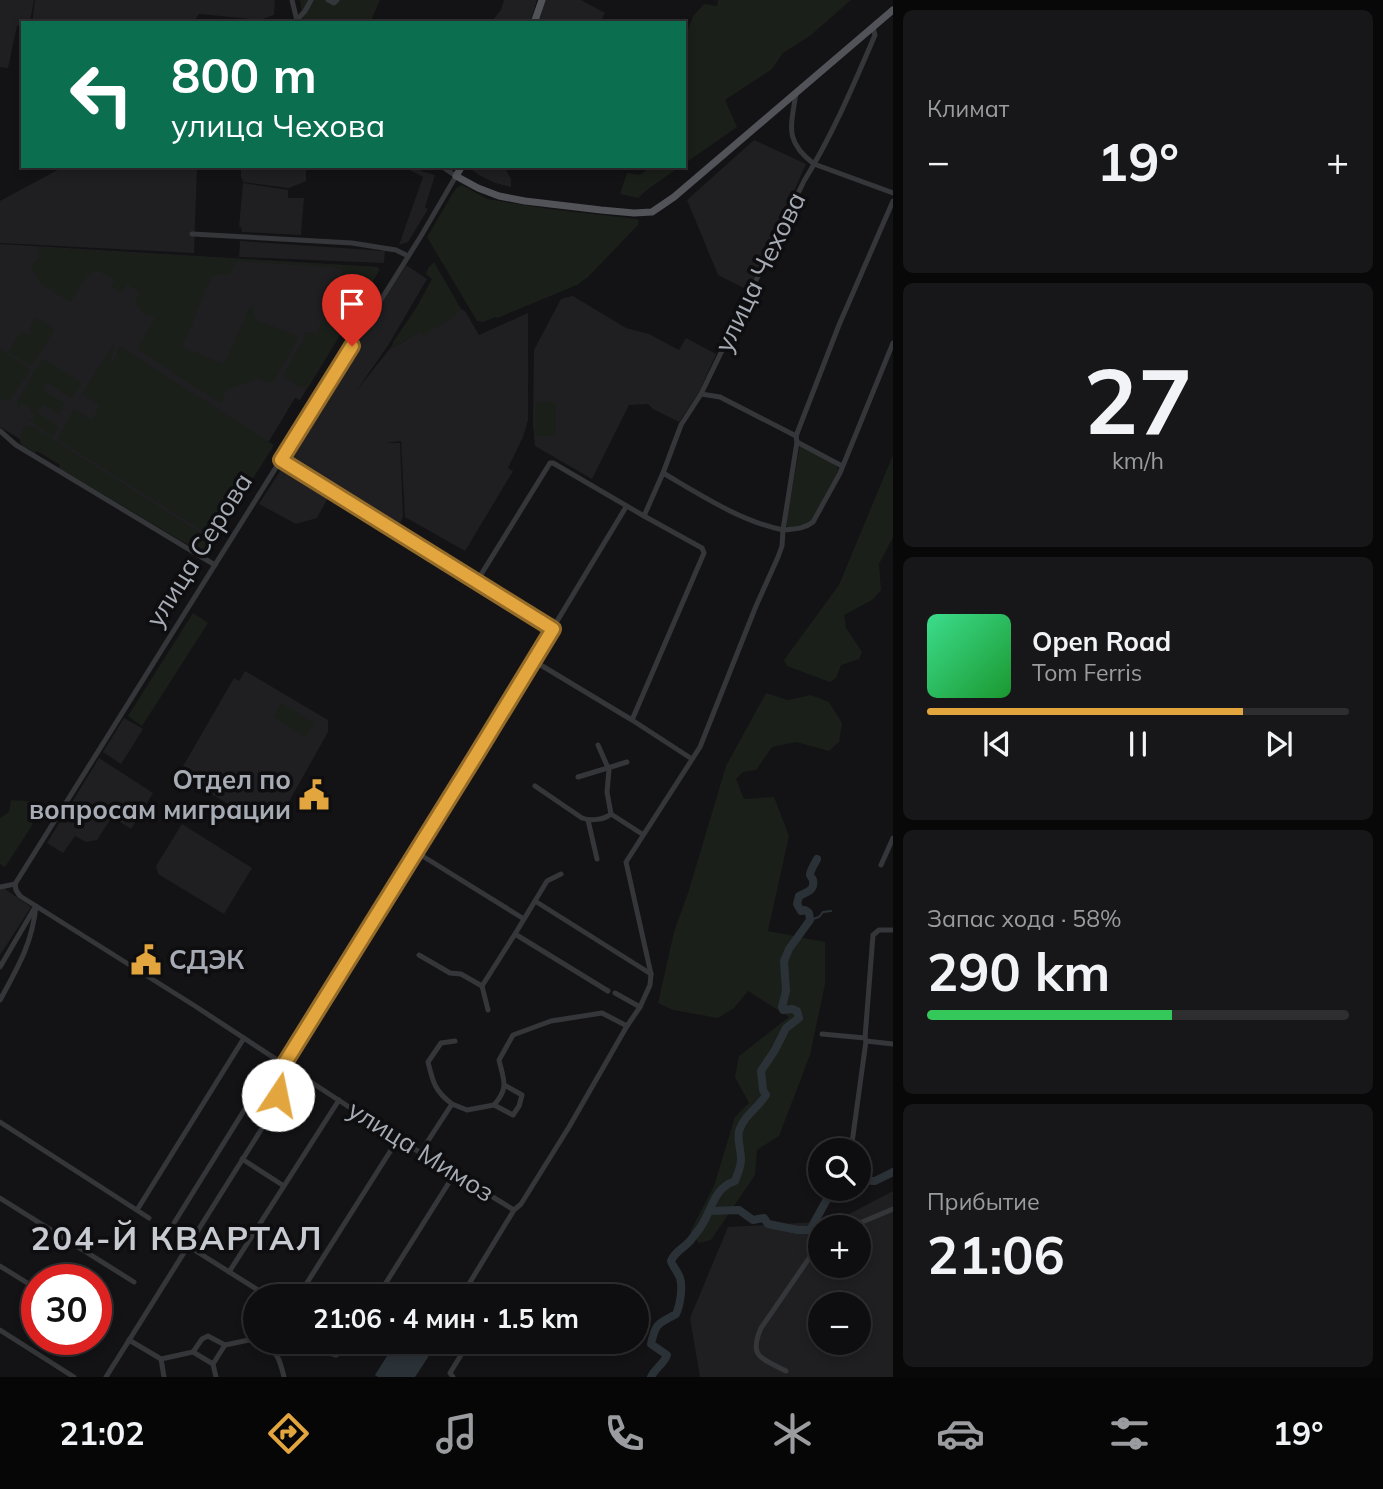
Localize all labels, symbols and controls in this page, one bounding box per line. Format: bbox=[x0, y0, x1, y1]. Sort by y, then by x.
text: 800 m bbox=[171, 44, 317, 105]
icon: left bbox=[56, 49, 147, 140]
text: Климат bbox=[927, 94, 1009, 123]
text: улица Чехова bbox=[171, 105, 385, 145]
text: 19° bbox=[1097, 129, 1179, 194]
text: − bbox=[927, 137, 950, 185]
text: + bbox=[1326, 137, 1349, 185]
street label: улица Чехова bbox=[707, 186, 813, 357]
pin bbox=[322, 274, 382, 346]
icon: arrive bbox=[333, 285, 371, 323]
text: 27 bbox=[1083, 343, 1193, 457]
text: km/h bbox=[1112, 446, 1164, 475]
street label: улица Серова bbox=[138, 466, 259, 633]
text: Open Road bbox=[1032, 625, 1171, 658]
text: Tom Ferris bbox=[1032, 658, 1142, 687]
icon: previous bbox=[978, 725, 1016, 763]
icon: pause bbox=[1119, 725, 1157, 763]
icon: next bbox=[1260, 725, 1298, 763]
place label: Отдел по вопросам миграции bbox=[29, 763, 291, 826]
public building icon: Отдел по вопросам миграции bbox=[297, 778, 331, 812]
text: Запас хода · 58% bbox=[927, 904, 1122, 933]
text: 290 km bbox=[927, 939, 1110, 1004]
public building icon: СДЭК bbox=[129, 943, 163, 977]
place label: СДЭК bbox=[169, 943, 244, 976]
position arrow bbox=[241, 1058, 315, 1132]
street label: улица Мимоз bbox=[342, 1093, 500, 1209]
map controls bbox=[808, 1138, 871, 1355]
button: search bbox=[808, 1138, 871, 1201]
text: Прибытие bbox=[927, 1187, 1040, 1216]
button: + bbox=[808, 1215, 871, 1278]
district label: 204-Й КВАРТАЛ bbox=[30, 1217, 324, 1258]
text: 21:06 bbox=[927, 1222, 1065, 1287]
speed limit sign: 30 bbox=[21, 1264, 112, 1355]
button: − bbox=[808, 1292, 871, 1355]
text: 21:06 · 4 мин · 1.5 km bbox=[313, 1302, 579, 1335]
icon: directions bbox=[264, 1409, 313, 1458]
icon: music bbox=[432, 1409, 481, 1458]
icon: phone bbox=[600, 1409, 649, 1458]
icon: climate bbox=[768, 1409, 817, 1458]
icon: car bbox=[936, 1409, 985, 1458]
icon: filters bbox=[1105, 1409, 1154, 1458]
text: 21:02 bbox=[60, 1413, 144, 1453]
text: 19° bbox=[1273, 1413, 1323, 1453]

